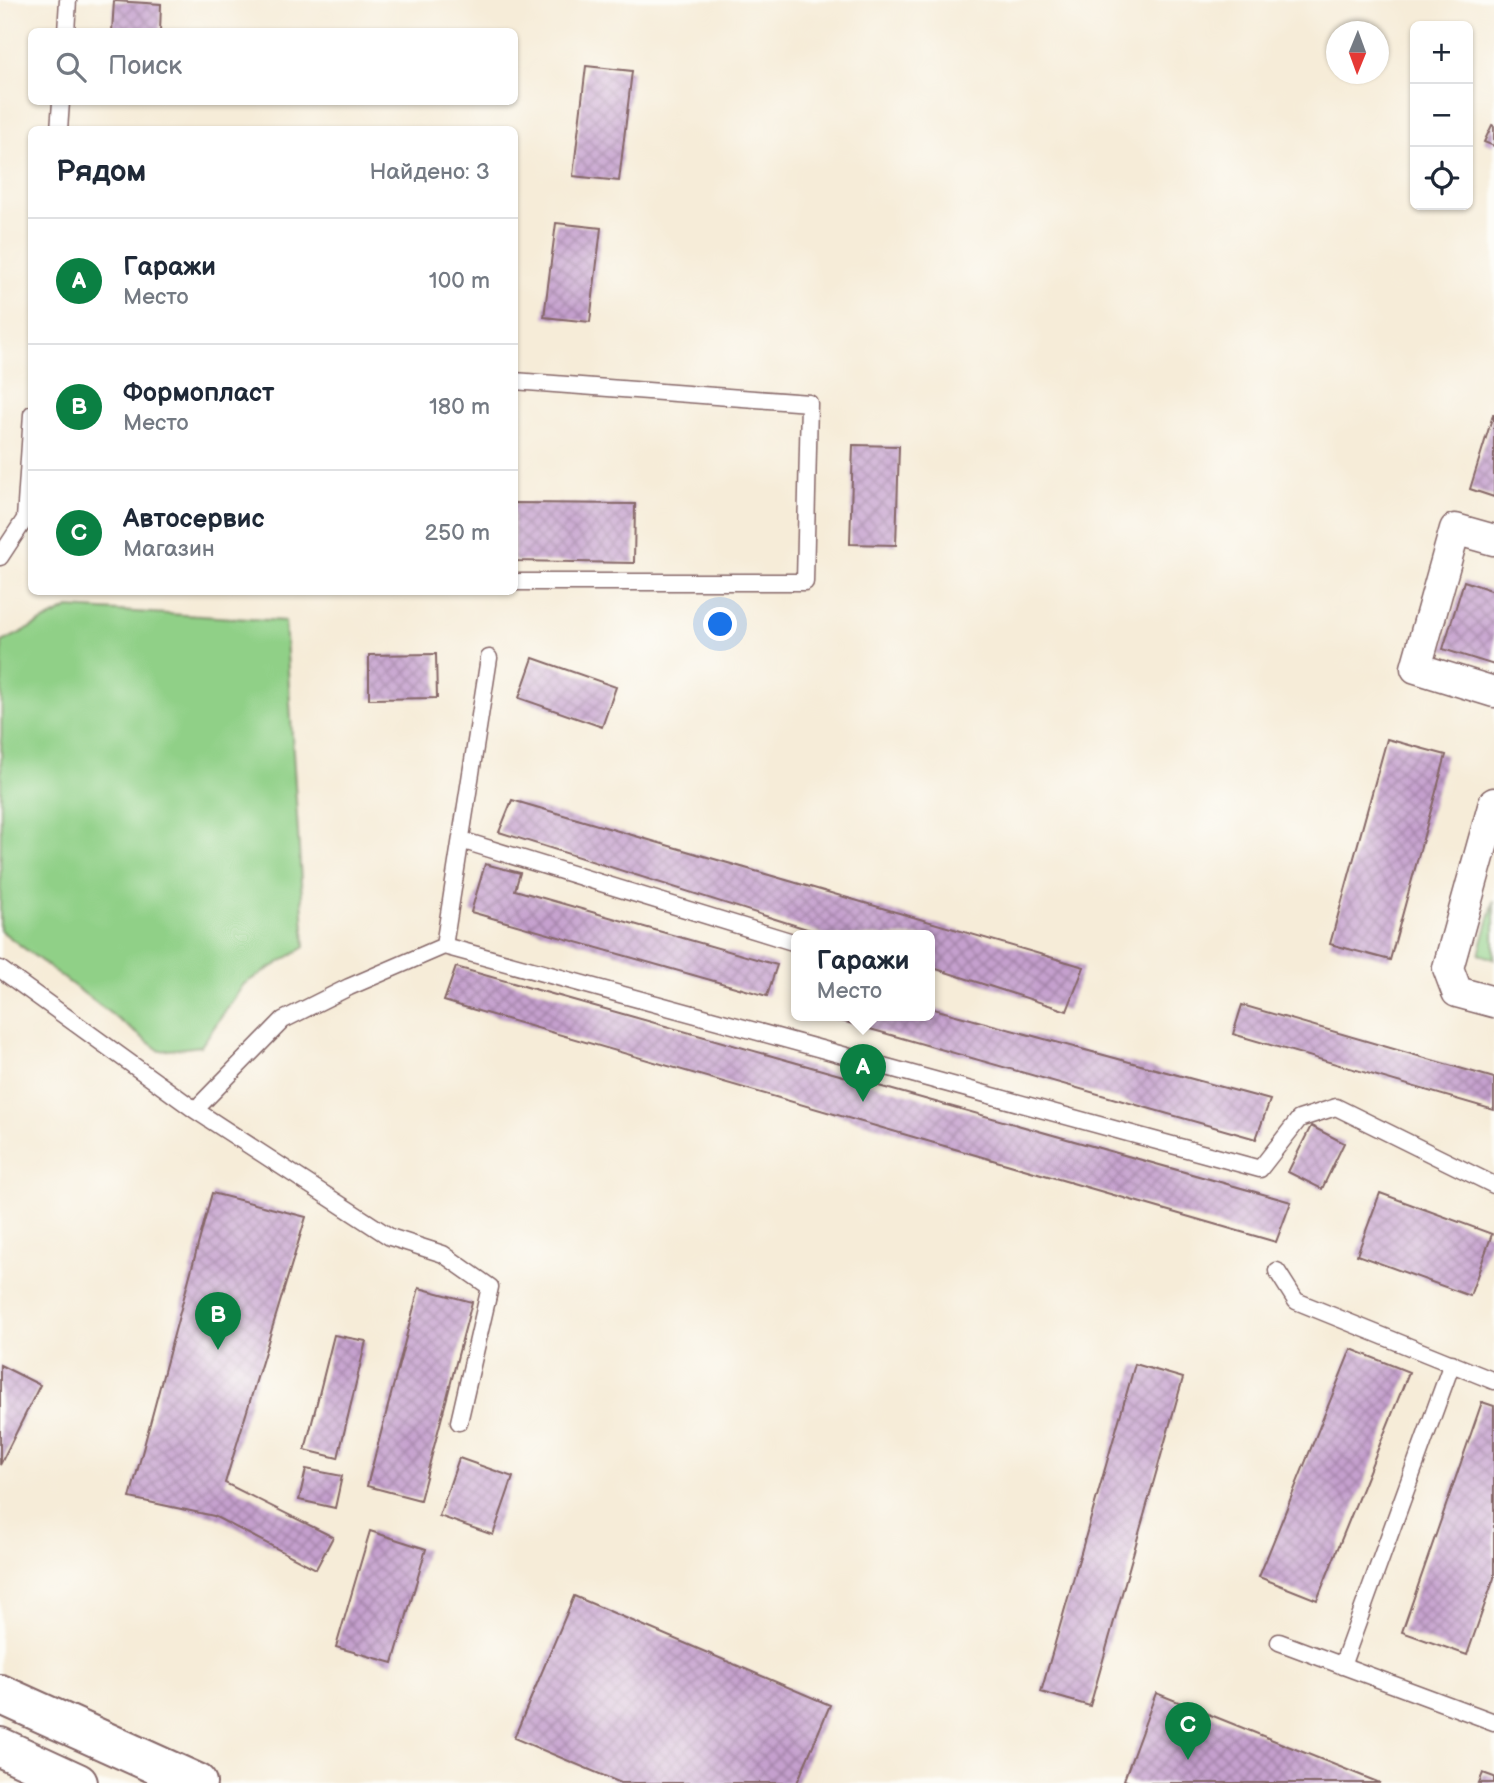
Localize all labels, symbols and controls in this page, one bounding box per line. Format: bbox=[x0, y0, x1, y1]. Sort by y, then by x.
north arrow bbox=[1326, 21, 1389, 84]
map controls bbox=[1410, 21, 1473, 210]
button: + bbox=[1410, 21, 1473, 84]
search box bbox=[28, 28, 518, 105]
icon: search bbox=[52, 48, 90, 86]
text: Поиск bbox=[108, 51, 182, 82]
button: − bbox=[1410, 84, 1473, 147]
button: locate bbox=[1410, 147, 1473, 210]
text: Рядом bbox=[56, 154, 146, 190]
text: Найдено: 3 bbox=[369, 158, 490, 186]
text: Гаражи bbox=[123, 252, 216, 283]
text: A bbox=[72, 267, 86, 295]
text: 100 m bbox=[429, 267, 490, 295]
text: Место bbox=[123, 283, 189, 311]
text: Формопласт bbox=[123, 378, 274, 409]
text: B bbox=[71, 393, 87, 421]
text: 180 m bbox=[429, 393, 490, 421]
text: Место bbox=[123, 409, 189, 437]
text: Автосервис bbox=[123, 504, 265, 535]
text: C bbox=[71, 519, 87, 547]
text: 250 m bbox=[424, 519, 490, 547]
text: Магазин bbox=[123, 535, 215, 563]
your location bbox=[703, 607, 737, 641]
popup bbox=[791, 930, 935, 1021]
text: Гаражи bbox=[816, 946, 910, 977]
text: Место bbox=[816, 977, 882, 1005]
pin: A bbox=[840, 1044, 886, 1102]
pin: B bbox=[195, 1292, 241, 1350]
pin: C bbox=[1165, 1702, 1211, 1760]

